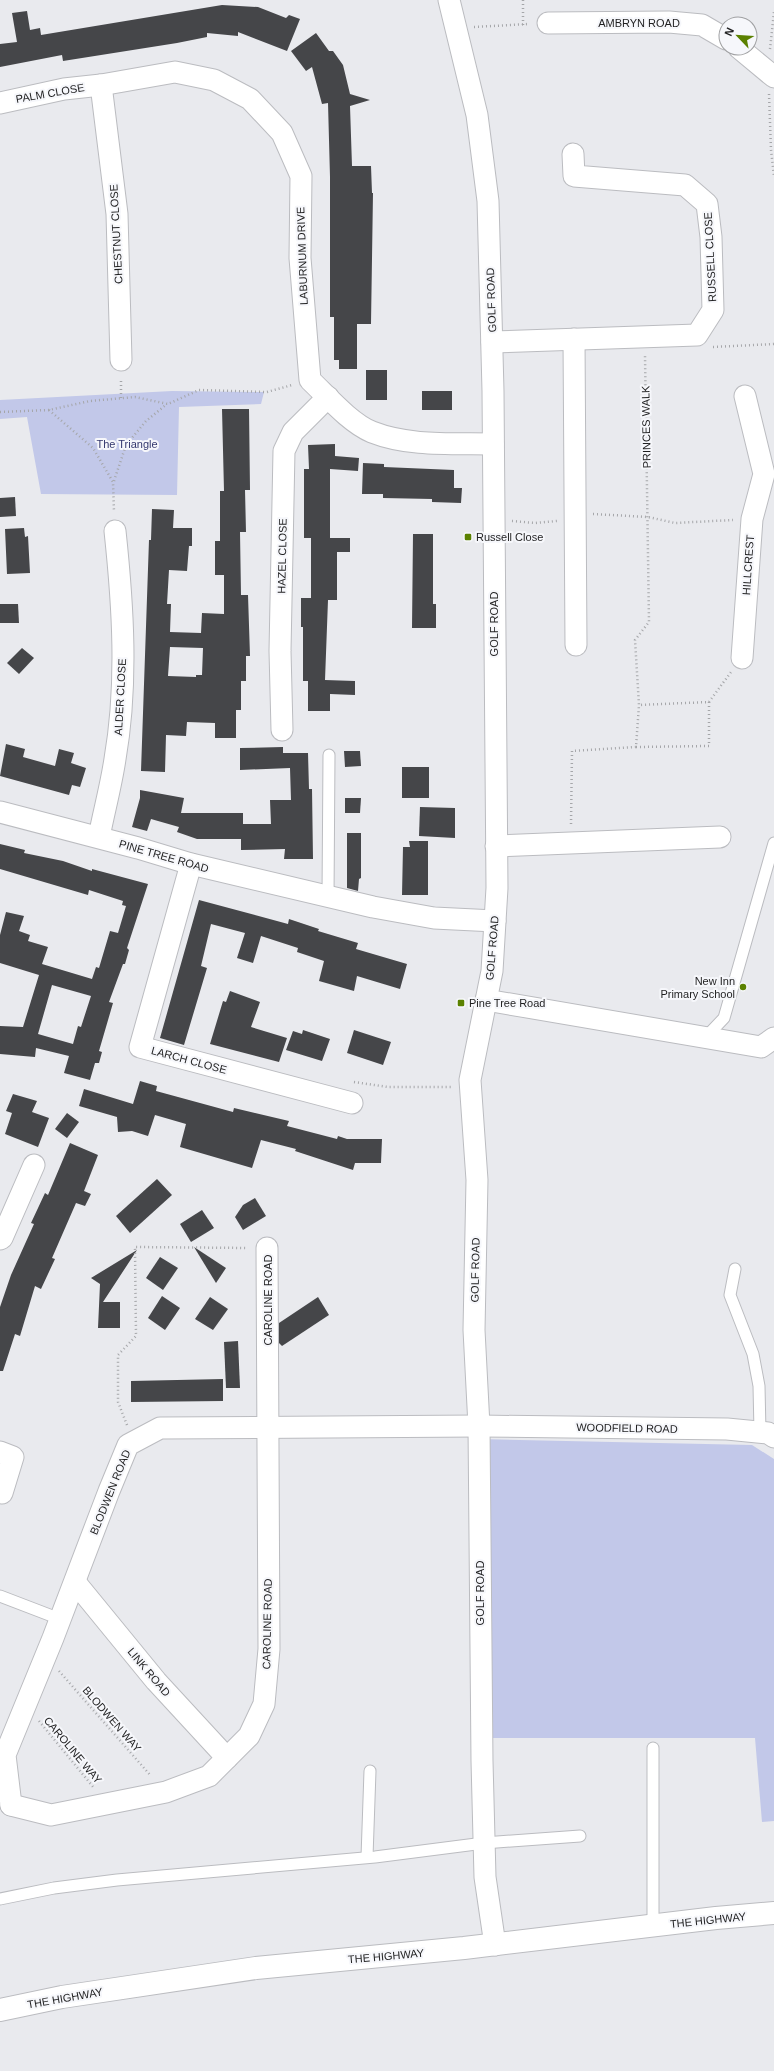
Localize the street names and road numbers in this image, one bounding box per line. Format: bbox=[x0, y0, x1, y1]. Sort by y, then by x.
street label: AMBRYN ROAD bbox=[598, 17, 680, 29]
street label: PALM CLOSE bbox=[15, 81, 85, 105]
street label: CHESTNUT CLOSE bbox=[107, 184, 125, 284]
street label: LABURNUM DRIVE bbox=[294, 207, 310, 305]
street label: RUSSELL CLOSE bbox=[702, 212, 718, 302]
street label: GOLF ROAD bbox=[484, 267, 498, 333]
street label: PRINCES WALK bbox=[639, 385, 653, 468]
street label: HAZEL CLOSE bbox=[275, 518, 289, 594]
street label: HILLCREST bbox=[740, 534, 756, 596]
street label: GOLF ROAD bbox=[488, 592, 500, 656]
street label: ALDER CLOSE bbox=[112, 658, 128, 736]
street label: PINE TREE ROAD bbox=[118, 837, 210, 875]
street label: GOLF ROAD bbox=[483, 915, 501, 981]
street label: LARCH CLOSE bbox=[150, 1044, 228, 1076]
street label: GOLF ROAD bbox=[468, 1237, 482, 1302]
street label: CAROLINE ROAD bbox=[262, 1254, 274, 1346]
street label: WOODFIELD ROAD bbox=[576, 1421, 678, 1435]
street label: BLODWEN ROAD bbox=[87, 1448, 133, 1536]
street label: GOLF ROAD bbox=[474, 1561, 486, 1625]
street label: CAROLINE ROAD bbox=[260, 1578, 274, 1670]
street label: LINK ROAD bbox=[125, 1645, 173, 1699]
street label: BLODWEN WAY bbox=[80, 1684, 144, 1755]
street label: CAROLINE WAY bbox=[42, 1714, 105, 1786]
street label: THE HIGHWAY bbox=[669, 1910, 747, 1930]
street label: THE HIGHWAY bbox=[347, 1947, 425, 1965]
street label: THE HIGHWAY bbox=[26, 1985, 104, 2011]

